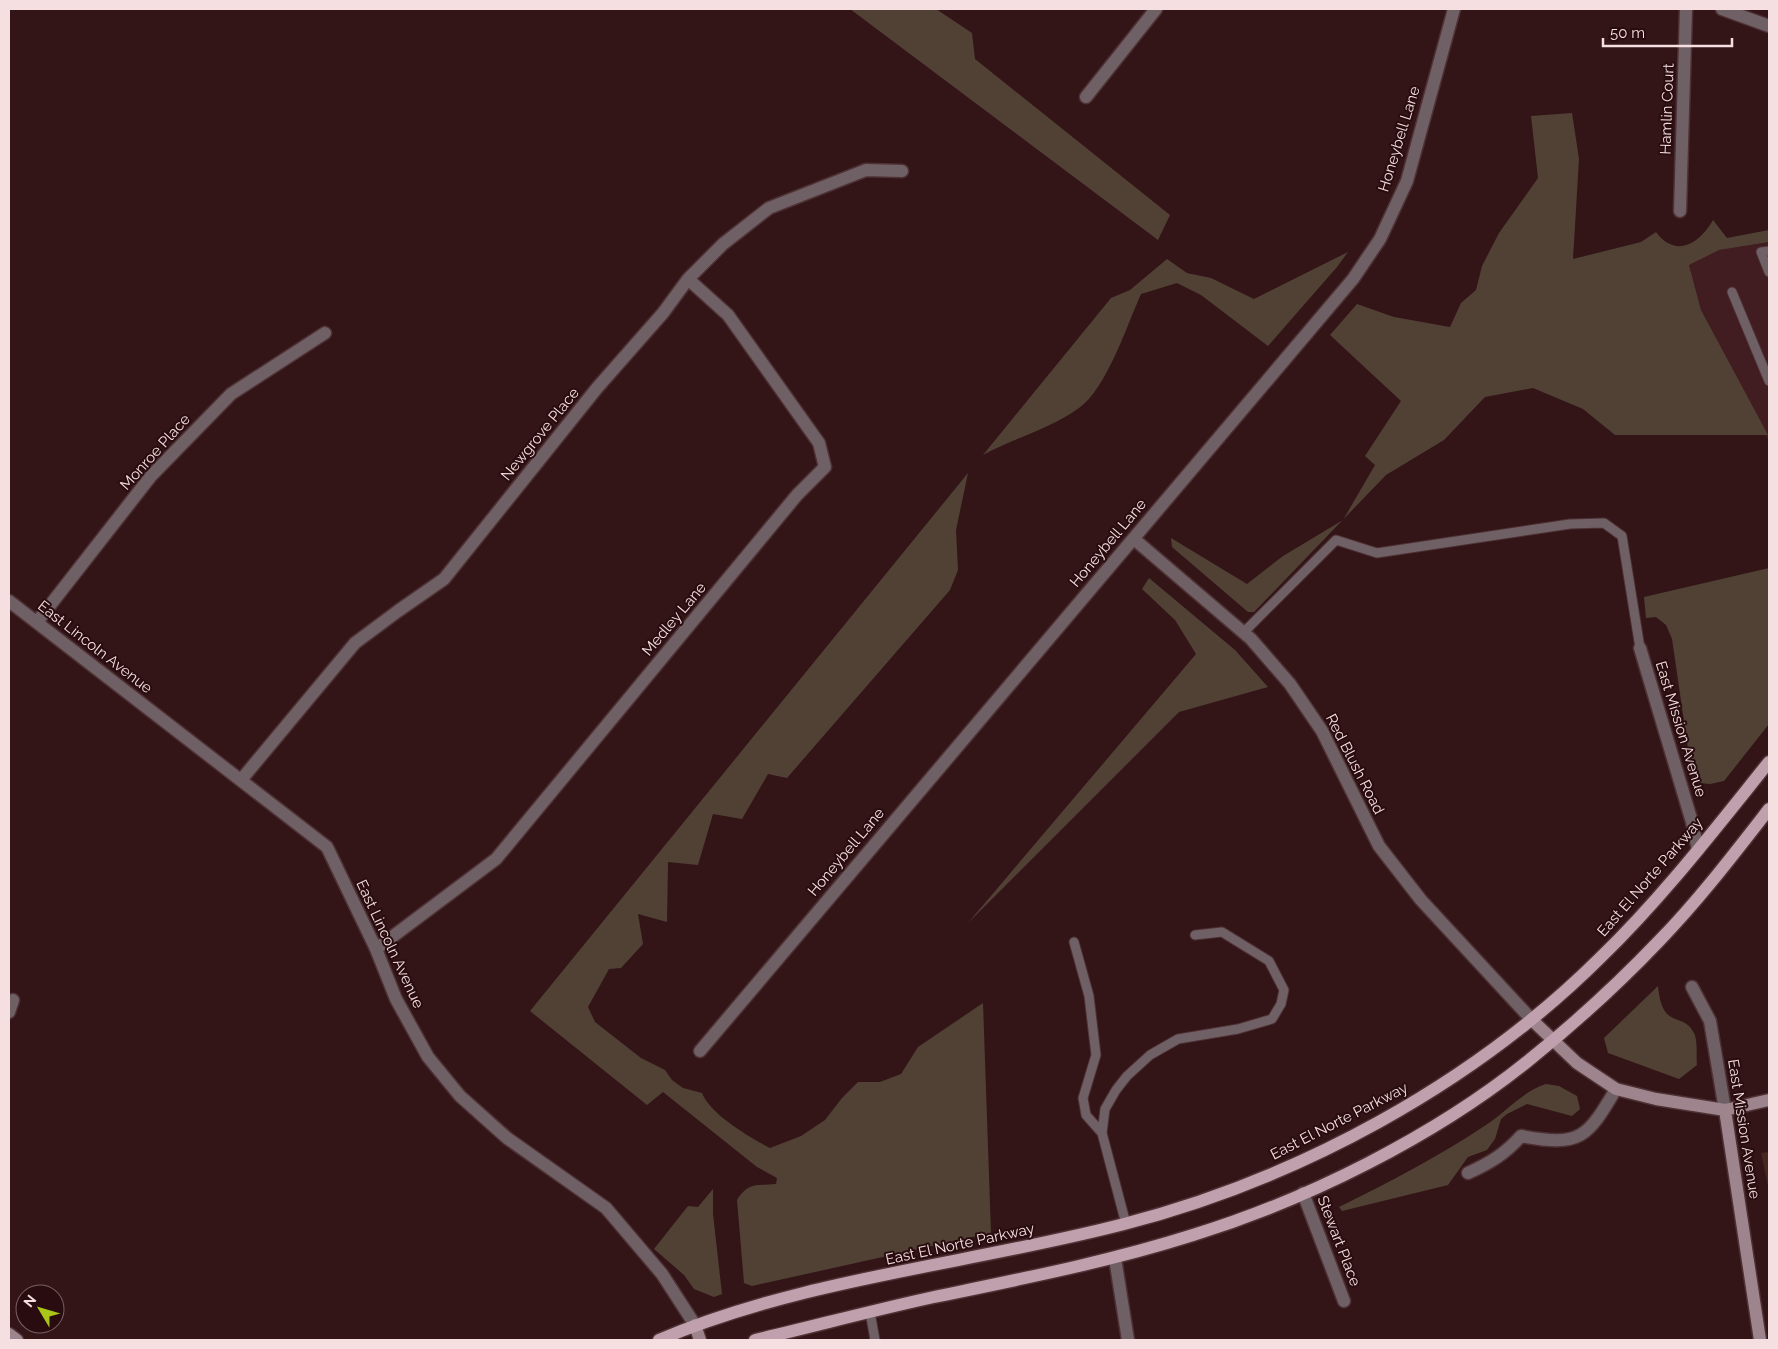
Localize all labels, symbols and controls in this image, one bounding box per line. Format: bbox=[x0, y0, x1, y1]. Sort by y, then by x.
scale bar bbox=[1603, 15, 1732, 47]
text: 50 m bbox=[1610, 24, 1645, 42]
street label: Hamlin Court bbox=[1656, 63, 1678, 155]
street label: Honeybell Lane bbox=[1374, 84, 1424, 194]
street label: Newgrove Place bbox=[497, 384, 583, 484]
street label: Monroe Place bbox=[116, 410, 194, 494]
street label: Honeybell Lane bbox=[1066, 495, 1150, 591]
street label: Medley Lane bbox=[638, 579, 710, 659]
street label: East Lincoln Avenue bbox=[34, 597, 156, 697]
street label: East Mission Avenue bbox=[1652, 659, 1710, 799]
street label: Red Blush Road bbox=[1322, 711, 1388, 817]
street label: Honeybell Lane bbox=[804, 804, 888, 900]
street label: East El Norte Parkway bbox=[1593, 814, 1707, 940]
street label: East Lincoln Avenue bbox=[352, 877, 428, 1011]
street label: East Mission Avenue bbox=[1724, 1058, 1764, 1200]
street label: East El Norte Parkway bbox=[1267, 1079, 1411, 1163]
street label: Stewart Place bbox=[1314, 1193, 1365, 1289]
street label: East El Norte Parkway bbox=[884, 1219, 1036, 1269]
north arrow bbox=[15, 1284, 65, 1334]
text: N bbox=[20, 1292, 39, 1310]

